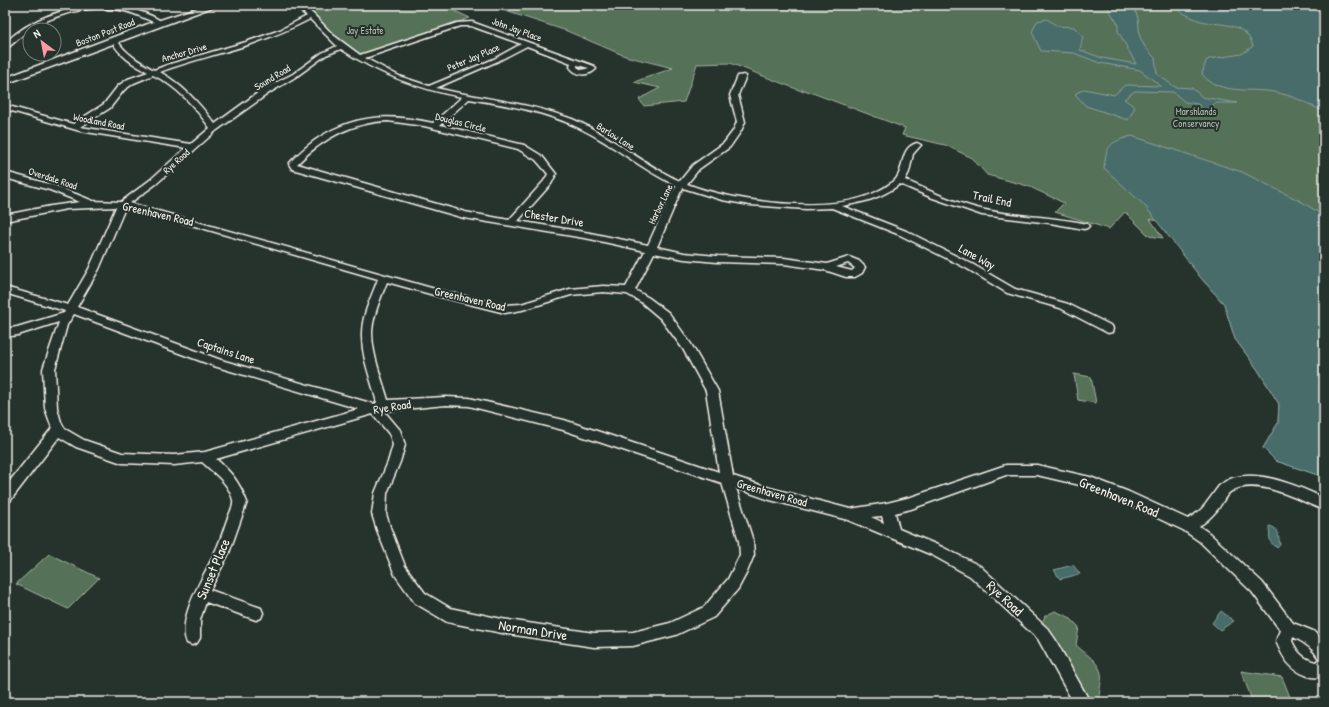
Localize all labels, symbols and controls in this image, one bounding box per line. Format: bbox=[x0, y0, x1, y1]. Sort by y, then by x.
street label: John Jay Place bbox=[490, 14, 544, 45]
street label: Boston Post Road bbox=[74, 15, 137, 50]
north arrow bbox=[22, 22, 62, 62]
park label: Jay Estate bbox=[346, 24, 384, 37]
text: N bbox=[31, 26, 43, 41]
street label: Anchor Drive bbox=[160, 40, 208, 65]
street label: Peter Jay Place bbox=[445, 41, 501, 74]
street label: Sound Road bbox=[252, 62, 293, 93]
park label: Marshlands Conservancy bbox=[1173, 105, 1219, 130]
street label: Woodland Road bbox=[72, 110, 126, 133]
street label: Douglas Circle bbox=[434, 110, 488, 135]
street label: Barlow Lane bbox=[594, 120, 637, 153]
street label: Rye Road bbox=[160, 146, 192, 177]
street label: Overdale Road bbox=[27, 164, 79, 192]
street label: Harbor Lane bbox=[645, 182, 676, 226]
street label: Trail End bbox=[971, 186, 1013, 211]
street label: Greenhaven Road bbox=[121, 197, 196, 230]
street label: Chester Drive bbox=[523, 204, 585, 231]
street label: Lane Way bbox=[956, 240, 999, 274]
street label: Greenhaven Road bbox=[433, 282, 508, 315]
street label: Captains Lane bbox=[195, 333, 258, 368]
street label: Rye Road bbox=[372, 395, 412, 418]
street label: Greenhaven Road bbox=[1076, 472, 1162, 521]
street label: Greenhaven Road bbox=[735, 474, 810, 511]
street label: Sunset Place bbox=[191, 535, 234, 602]
street label: Rye Road bbox=[982, 576, 1028, 621]
street label: Norman Drive bbox=[497, 615, 569, 644]

